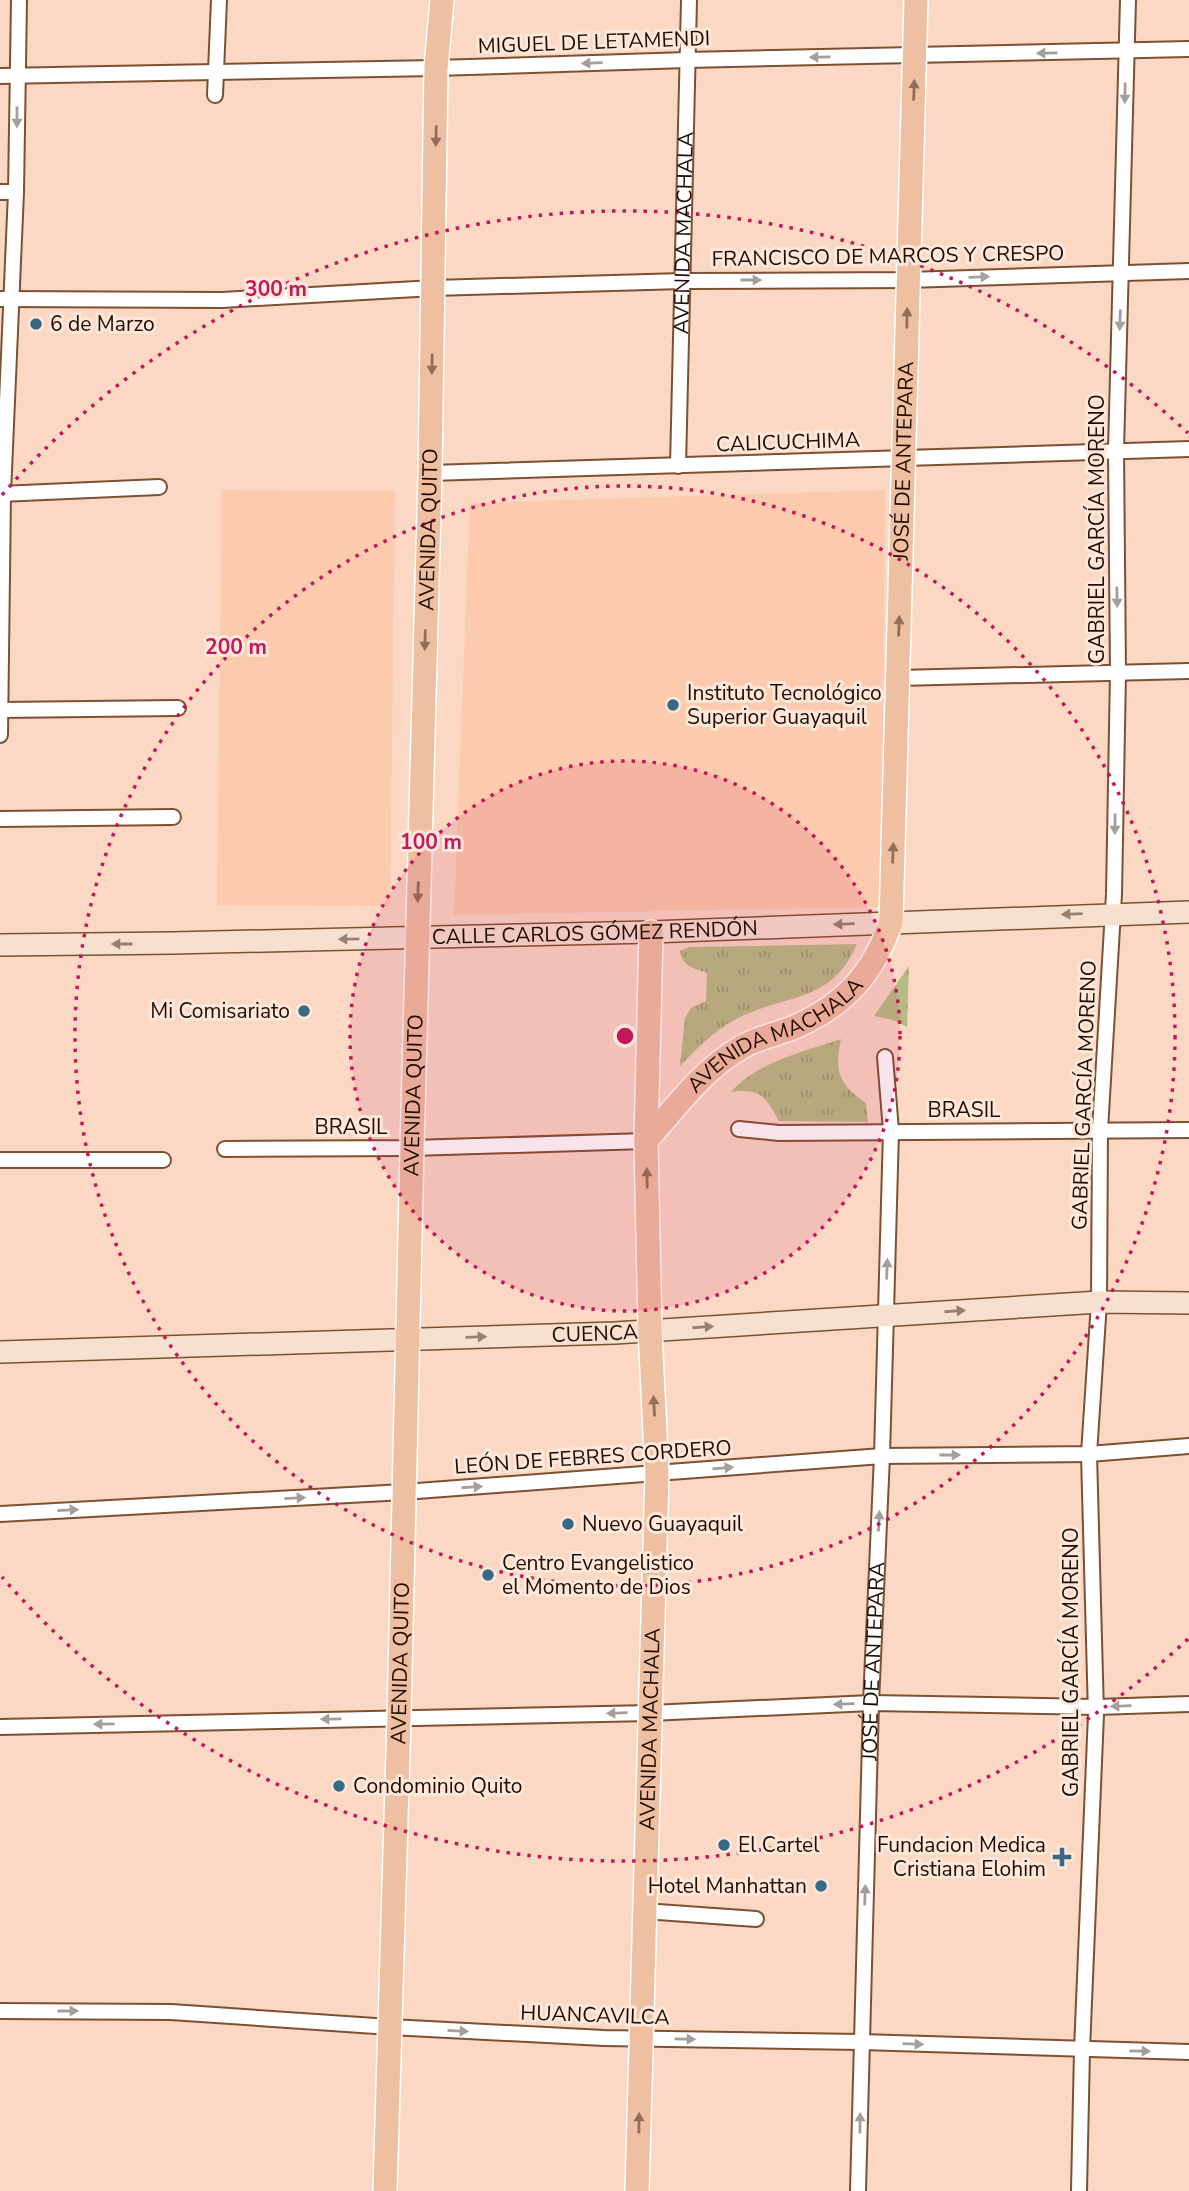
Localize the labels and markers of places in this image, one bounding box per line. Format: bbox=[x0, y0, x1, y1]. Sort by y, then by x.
place label: 6 de Marzo bbox=[50, 310, 155, 338]
marker: 6 de Marzo bbox=[28, 316, 44, 332]
place label: Instituto Tecnológico Superior Guayaquil bbox=[687, 679, 882, 731]
marker: Instituto Tecnológico Superior Guayaquil bbox=[665, 697, 681, 713]
place label: Mi Comisariato bbox=[150, 997, 290, 1025]
marker: Mi Comisariato bbox=[296, 1003, 312, 1019]
centre of rings bbox=[613, 1024, 637, 1048]
place label: Nuevo Guayaquil bbox=[582, 1510, 744, 1538]
marker: Nuevo Guayaquil bbox=[560, 1516, 576, 1532]
place label: Centro Evangelistico el Momento de Dios bbox=[502, 1549, 694, 1601]
marker: Centro Evangelistico el Momento de Dios bbox=[480, 1567, 496, 1583]
place label: Condominio Quito bbox=[353, 1772, 522, 1800]
marker: Condominio Quito bbox=[331, 1778, 347, 1794]
place label: El Cartel bbox=[738, 1831, 820, 1859]
place label: Fundacion Medica Cristiana Elohim bbox=[877, 1831, 1046, 1883]
marker: El Cartel bbox=[716, 1837, 732, 1853]
marker: Fundacion Medica Cristiana Elohim bbox=[1052, 1847, 1072, 1867]
place label: Hotel Manhattan bbox=[648, 1872, 807, 1900]
marker: Hotel Manhattan bbox=[813, 1878, 829, 1894]

